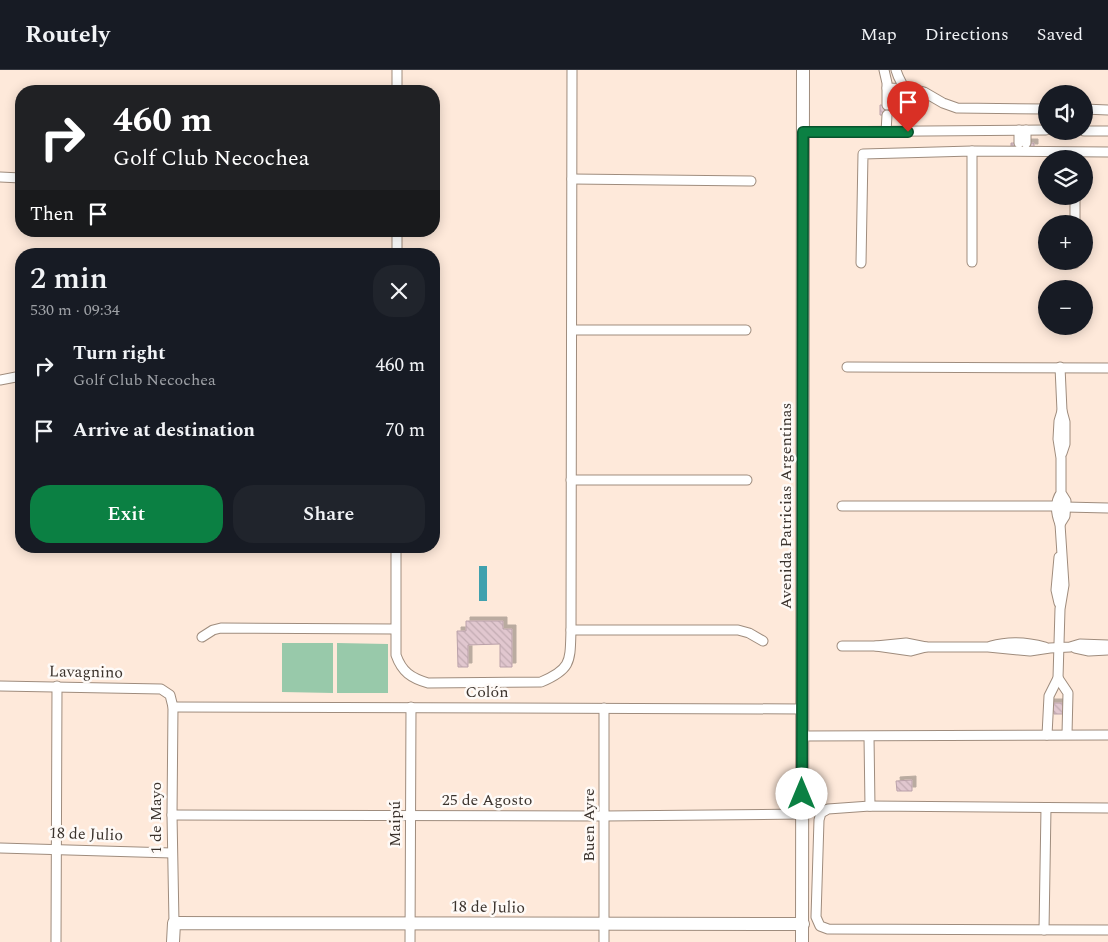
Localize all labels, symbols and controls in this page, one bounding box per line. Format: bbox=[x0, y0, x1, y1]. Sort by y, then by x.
text: Routely bbox=[25, 17, 110, 53]
text: Map bbox=[861, 21, 897, 48]
text: Directions bbox=[925, 21, 1009, 48]
text: Saved bbox=[1037, 21, 1083, 48]
pin bbox=[887, 81, 929, 132]
map controls bbox=[1038, 85, 1093, 335]
button: sound bbox=[1038, 85, 1093, 140]
icon: arrive bbox=[894, 88, 922, 116]
text: 460 m bbox=[113, 94, 212, 147]
icon: right bbox=[30, 105, 95, 170]
text: Golf Club Necochea bbox=[113, 142, 309, 175]
button: layers bbox=[1038, 150, 1093, 205]
text: Then bbox=[30, 200, 74, 229]
icon: arrive bbox=[84, 200, 112, 228]
button: + bbox=[1038, 215, 1093, 270]
text: 2 min bbox=[30, 256, 108, 302]
button: close bbox=[373, 265, 425, 317]
button: − bbox=[1038, 280, 1093, 335]
text: 530 m · 09:34 bbox=[30, 298, 120, 322]
text: Turn right bbox=[73, 339, 166, 368]
text: 460 m bbox=[375, 351, 425, 380]
icon: right bbox=[30, 352, 58, 380]
text: Golf Club Necochea bbox=[73, 368, 216, 392]
street label: Avenida Patricias Argentinas bbox=[774, 403, 798, 609]
text: Arrive at destination bbox=[73, 416, 255, 445]
text: 70 m bbox=[385, 416, 425, 445]
icon: arrive bbox=[30, 417, 58, 445]
button: Exit bbox=[30, 485, 223, 543]
button: Share bbox=[233, 485, 425, 543]
street label: Lavagnino bbox=[49, 659, 123, 685]
street label: Colón bbox=[466, 680, 508, 704]
position arrow bbox=[775, 767, 827, 819]
street label: 1 de Mayo bbox=[144, 782, 168, 854]
street label: 25 de Agosto bbox=[442, 788, 532, 812]
street label: Buen Ayre bbox=[577, 788, 601, 862]
street label: Maipú bbox=[383, 801, 407, 847]
street label: 18 de Julio bbox=[49, 821, 123, 847]
street label: 18 de Julio bbox=[451, 894, 525, 920]

